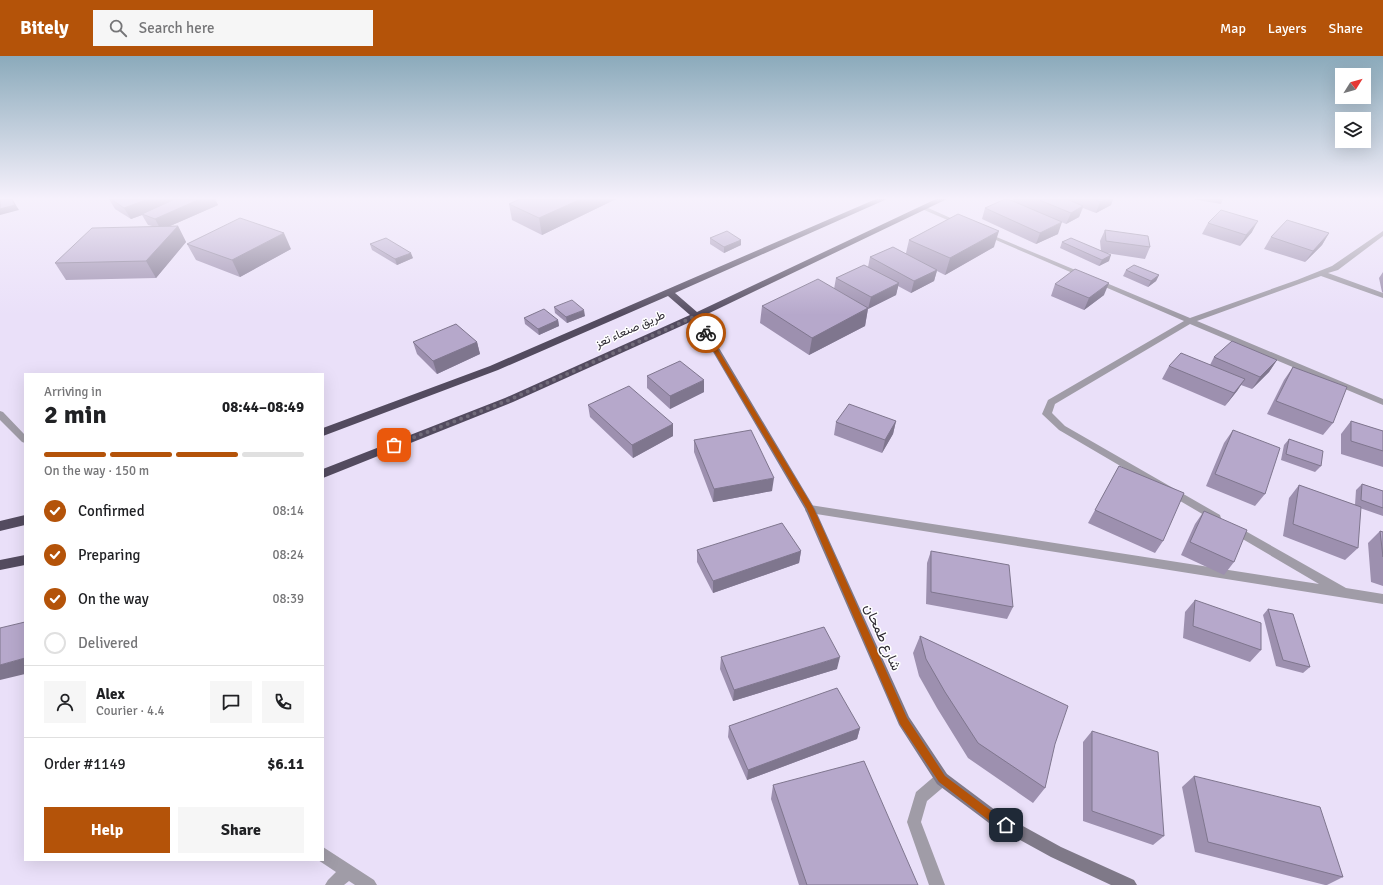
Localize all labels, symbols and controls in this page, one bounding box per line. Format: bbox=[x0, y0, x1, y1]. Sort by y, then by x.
search box bbox=[93, 10, 373, 46]
text: Bitely bbox=[20, 16, 69, 40]
icon: search bbox=[107, 17, 129, 39]
text: Search here bbox=[139, 19, 214, 37]
text: Map bbox=[1220, 20, 1246, 37]
text: Layers bbox=[1268, 20, 1307, 37]
text: Share bbox=[1329, 20, 1363, 37]
north arrow bbox=[1335, 68, 1371, 104]
map controls bbox=[1335, 68, 1371, 148]
button: layers bbox=[1335, 112, 1371, 148]
street label: طريق صنعاء تعز bbox=[592, 307, 668, 352]
courier bbox=[686, 313, 726, 353]
icon: bike bbox=[695, 322, 717, 344]
text: Arriving in bbox=[44, 384, 102, 400]
text: 08:44–08:49 bbox=[222, 398, 304, 416]
text: 2 min bbox=[44, 399, 107, 431]
pin bbox=[377, 428, 411, 462]
icon: bag bbox=[383, 434, 405, 456]
text: On the way · 150 m bbox=[44, 463, 149, 479]
icon: check bbox=[44, 500, 66, 522]
text: Confirmed bbox=[78, 502, 145, 520]
text: 08:14 bbox=[272, 503, 304, 519]
icon: check bbox=[44, 544, 66, 566]
text: Preparing bbox=[78, 546, 141, 564]
text: 08:24 bbox=[272, 547, 304, 563]
icon: check bbox=[44, 588, 66, 610]
text: On the way bbox=[78, 590, 149, 608]
text: 08:39 bbox=[272, 591, 304, 607]
street label: شارع طمحان bbox=[858, 601, 905, 674]
text: Delivered bbox=[78, 634, 138, 652]
button: person bbox=[44, 681, 86, 723]
button: chat bbox=[210, 681, 252, 723]
button: phone bbox=[262, 681, 304, 723]
text: Alex bbox=[96, 685, 125, 703]
text: Courier · 4.4 bbox=[96, 703, 165, 719]
text: Order #1149 bbox=[44, 755, 126, 773]
text: $6.11 bbox=[267, 755, 304, 773]
button: Help bbox=[44, 807, 170, 853]
button: Share bbox=[178, 807, 304, 853]
pin bbox=[989, 808, 1023, 842]
icon: home bbox=[995, 814, 1017, 836]

